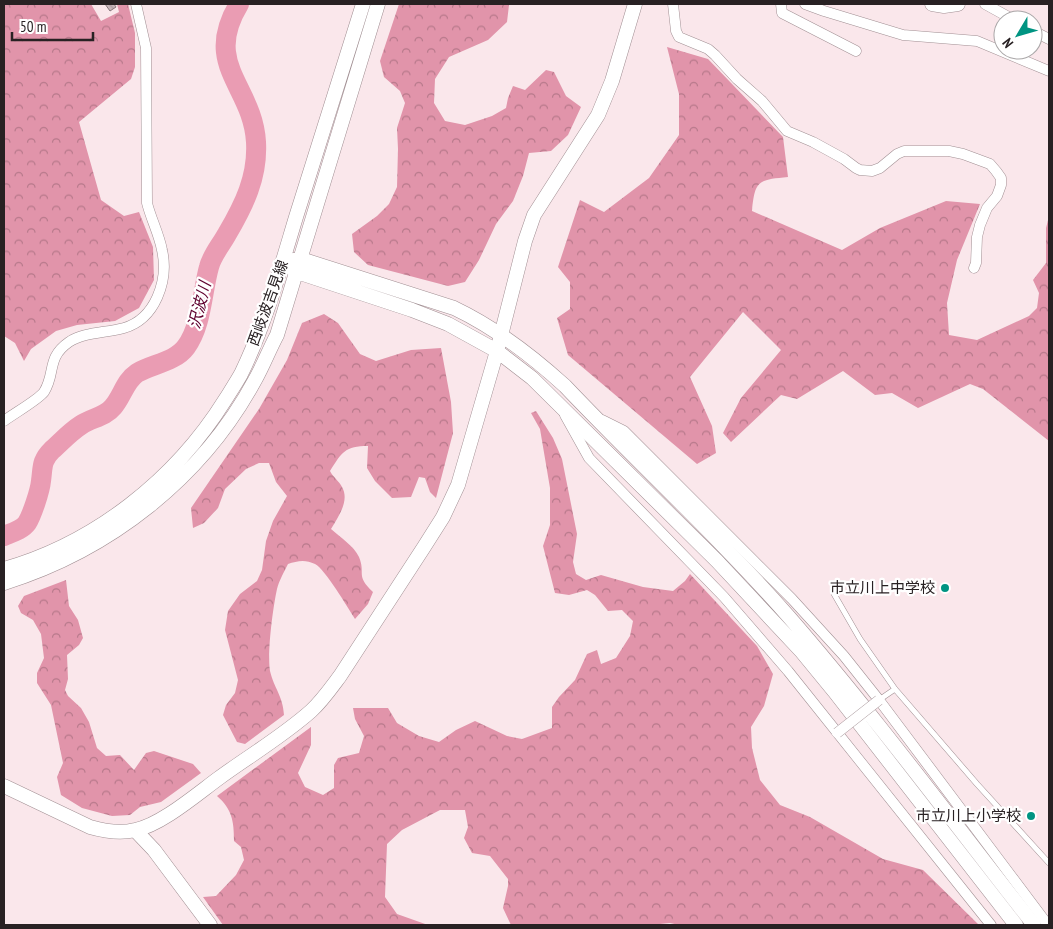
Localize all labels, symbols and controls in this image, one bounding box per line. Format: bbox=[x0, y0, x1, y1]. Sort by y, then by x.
scale bar bbox=[12, 10, 94, 42]
north arrow bbox=[993, 10, 1043, 60]
text: 50 m bbox=[20, 17, 46, 36]
text: N bbox=[998, 34, 1017, 52]
street label: 西岐波吉見線 bbox=[243, 257, 292, 348]
water label: 沢波川 bbox=[183, 277, 215, 331]
place label: 市立川上中学校 bbox=[830, 578, 935, 597]
marker: 市立川上中学校 bbox=[939, 582, 951, 594]
place label: 市立川上小学校 bbox=[916, 806, 1021, 825]
marker: 市立川上小学校 bbox=[1025, 810, 1037, 822]

